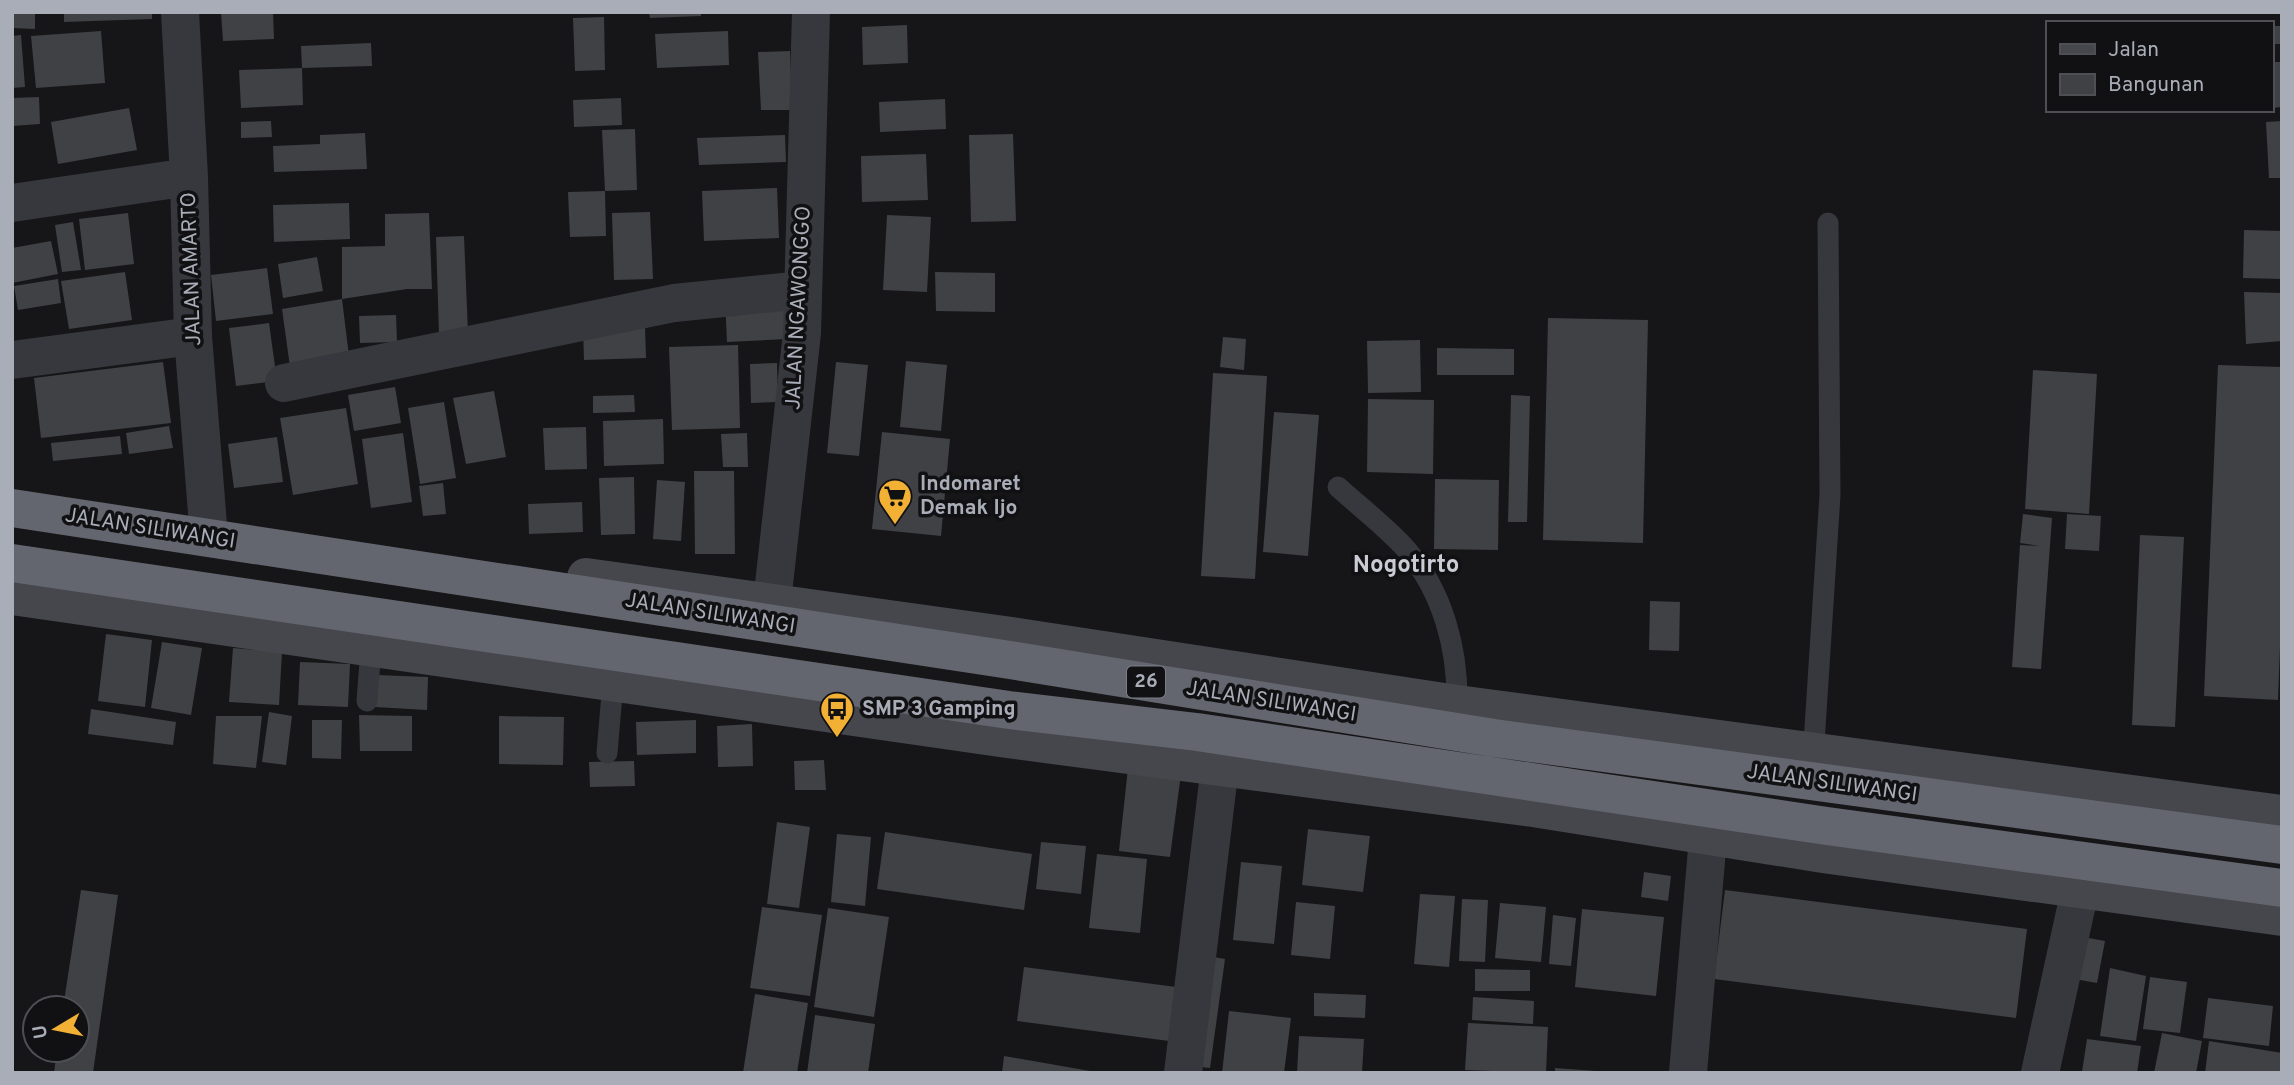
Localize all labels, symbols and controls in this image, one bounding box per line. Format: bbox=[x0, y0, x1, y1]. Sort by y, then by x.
legend bbox=[2046, 21, 2273, 112]
text: Jalan bbox=[2108, 37, 2159, 64]
text: Bangunan bbox=[2108, 72, 2204, 99]
street label: JALAN AMARTO bbox=[176, 192, 208, 346]
street label: JALAN NGAWONGGO bbox=[780, 205, 818, 411]
place label: Indomaret Demak Ijo bbox=[920, 471, 1021, 522]
supermarket icon: Indomaret Demak Ijo bbox=[876, 477, 914, 526]
street label: JALAN SILIWANGI bbox=[63, 502, 237, 556]
district label: Nogotirto bbox=[1353, 551, 1459, 581]
street label: JALAN SILIWANGI bbox=[623, 587, 797, 641]
road number: 26 bbox=[1127, 666, 1165, 698]
street label: JALAN SILIWANGI bbox=[1184, 675, 1358, 729]
bus stop icon: SMP 3 Gamping bbox=[818, 690, 856, 739]
place label: SMP 3 Gamping bbox=[862, 696, 1016, 723]
street label: JALAN SILIWANGI bbox=[1745, 759, 1919, 809]
north arrow bbox=[21, 994, 91, 1064]
text: U bbox=[28, 1023, 54, 1040]

